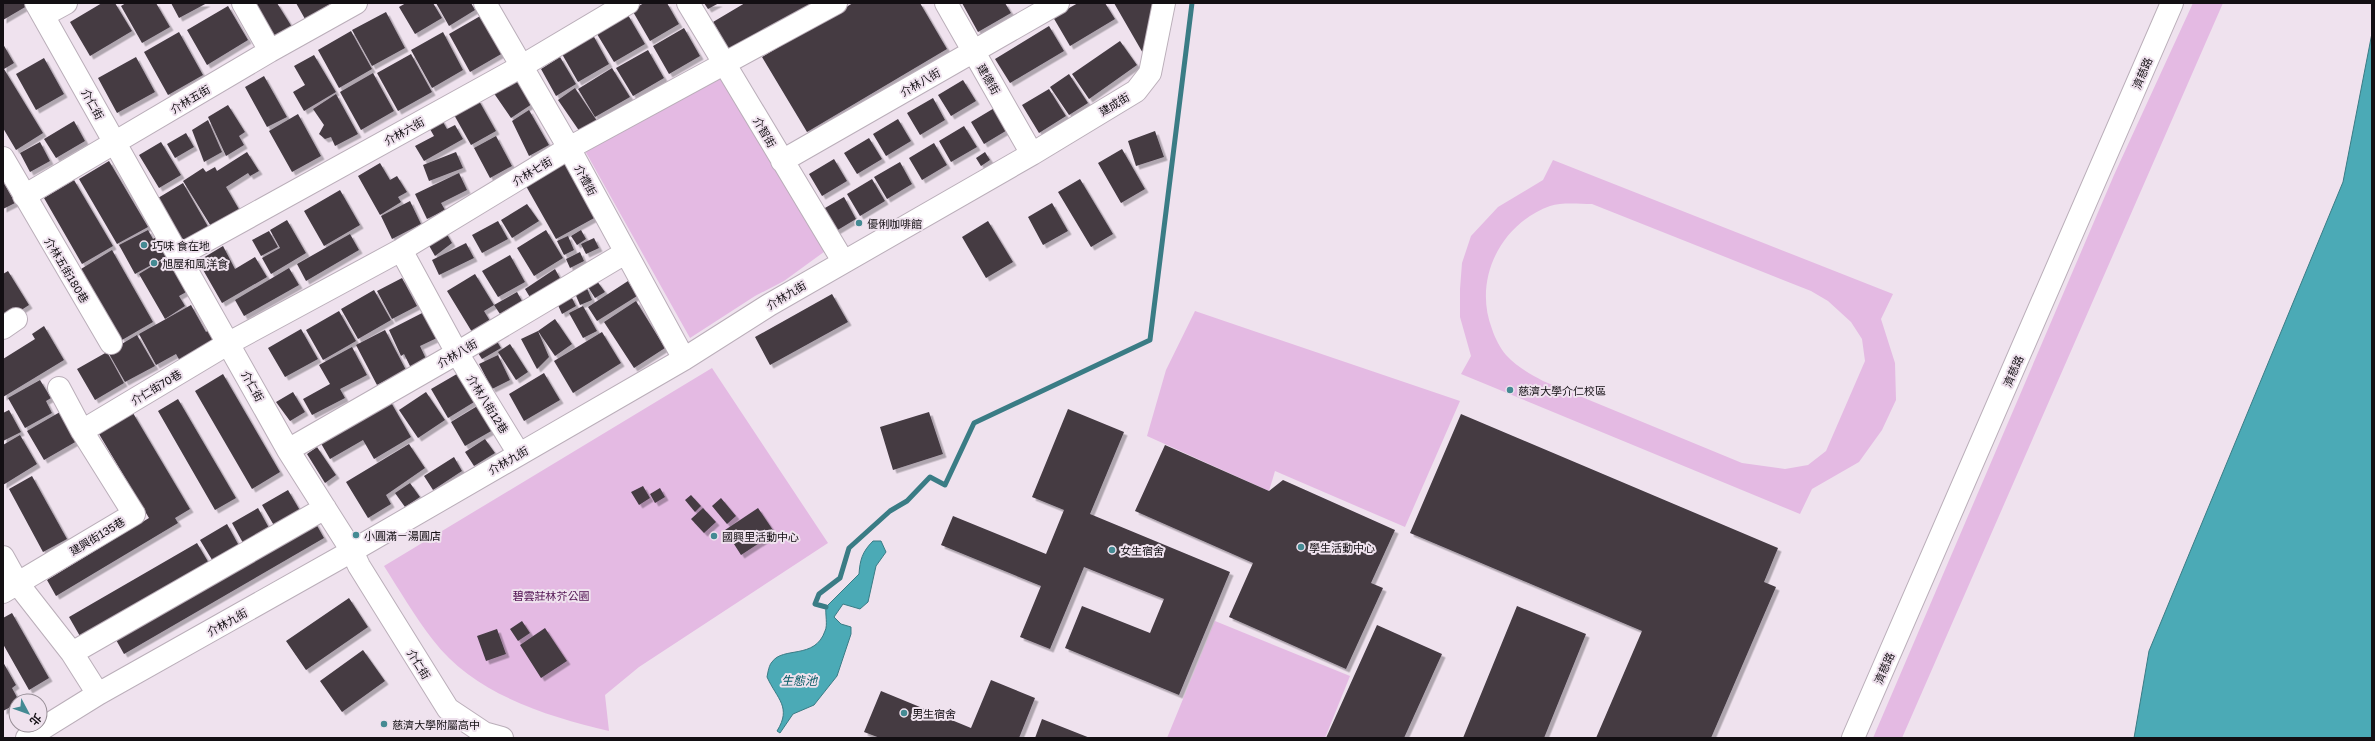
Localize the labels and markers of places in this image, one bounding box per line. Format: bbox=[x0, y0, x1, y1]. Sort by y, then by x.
place label: 優俐咖啡館 bbox=[867, 217, 922, 230]
marker: 優俐咖啡館 bbox=[854, 218, 864, 228]
place label: 巧味 食在地 bbox=[152, 239, 210, 252]
marker: 巧味 食在地 bbox=[139, 240, 149, 250]
place label: 旭屋和風洋食 bbox=[162, 257, 228, 270]
marker: 旭屋和風洋食 bbox=[149, 258, 159, 268]
place label: 慈濟大學介仁校區 bbox=[1518, 384, 1606, 397]
marker: 慈濟大學介仁校區 bbox=[1505, 385, 1515, 395]
place label: 小圓滿－湯圓店 bbox=[364, 529, 441, 542]
marker: 小圓滿－湯圓店 bbox=[351, 530, 361, 540]
place label: 國興里活動中心 bbox=[722, 530, 799, 543]
marker: 國興里活動中心 bbox=[709, 531, 719, 541]
place label: 學生活動中心 bbox=[1309, 541, 1375, 554]
marker: 學生活動中心 bbox=[1296, 542, 1306, 552]
place label: 女生宿舍 bbox=[1120, 544, 1164, 557]
marker: 女生宿舍 bbox=[1107, 545, 1117, 555]
place label: 男生宿舍 bbox=[912, 707, 956, 720]
marker: 男生宿舍 bbox=[899, 708, 909, 718]
place label: 慈濟大學附屬高中 bbox=[392, 718, 480, 731]
marker: 慈濟大學附屬高中 bbox=[379, 719, 389, 729]

